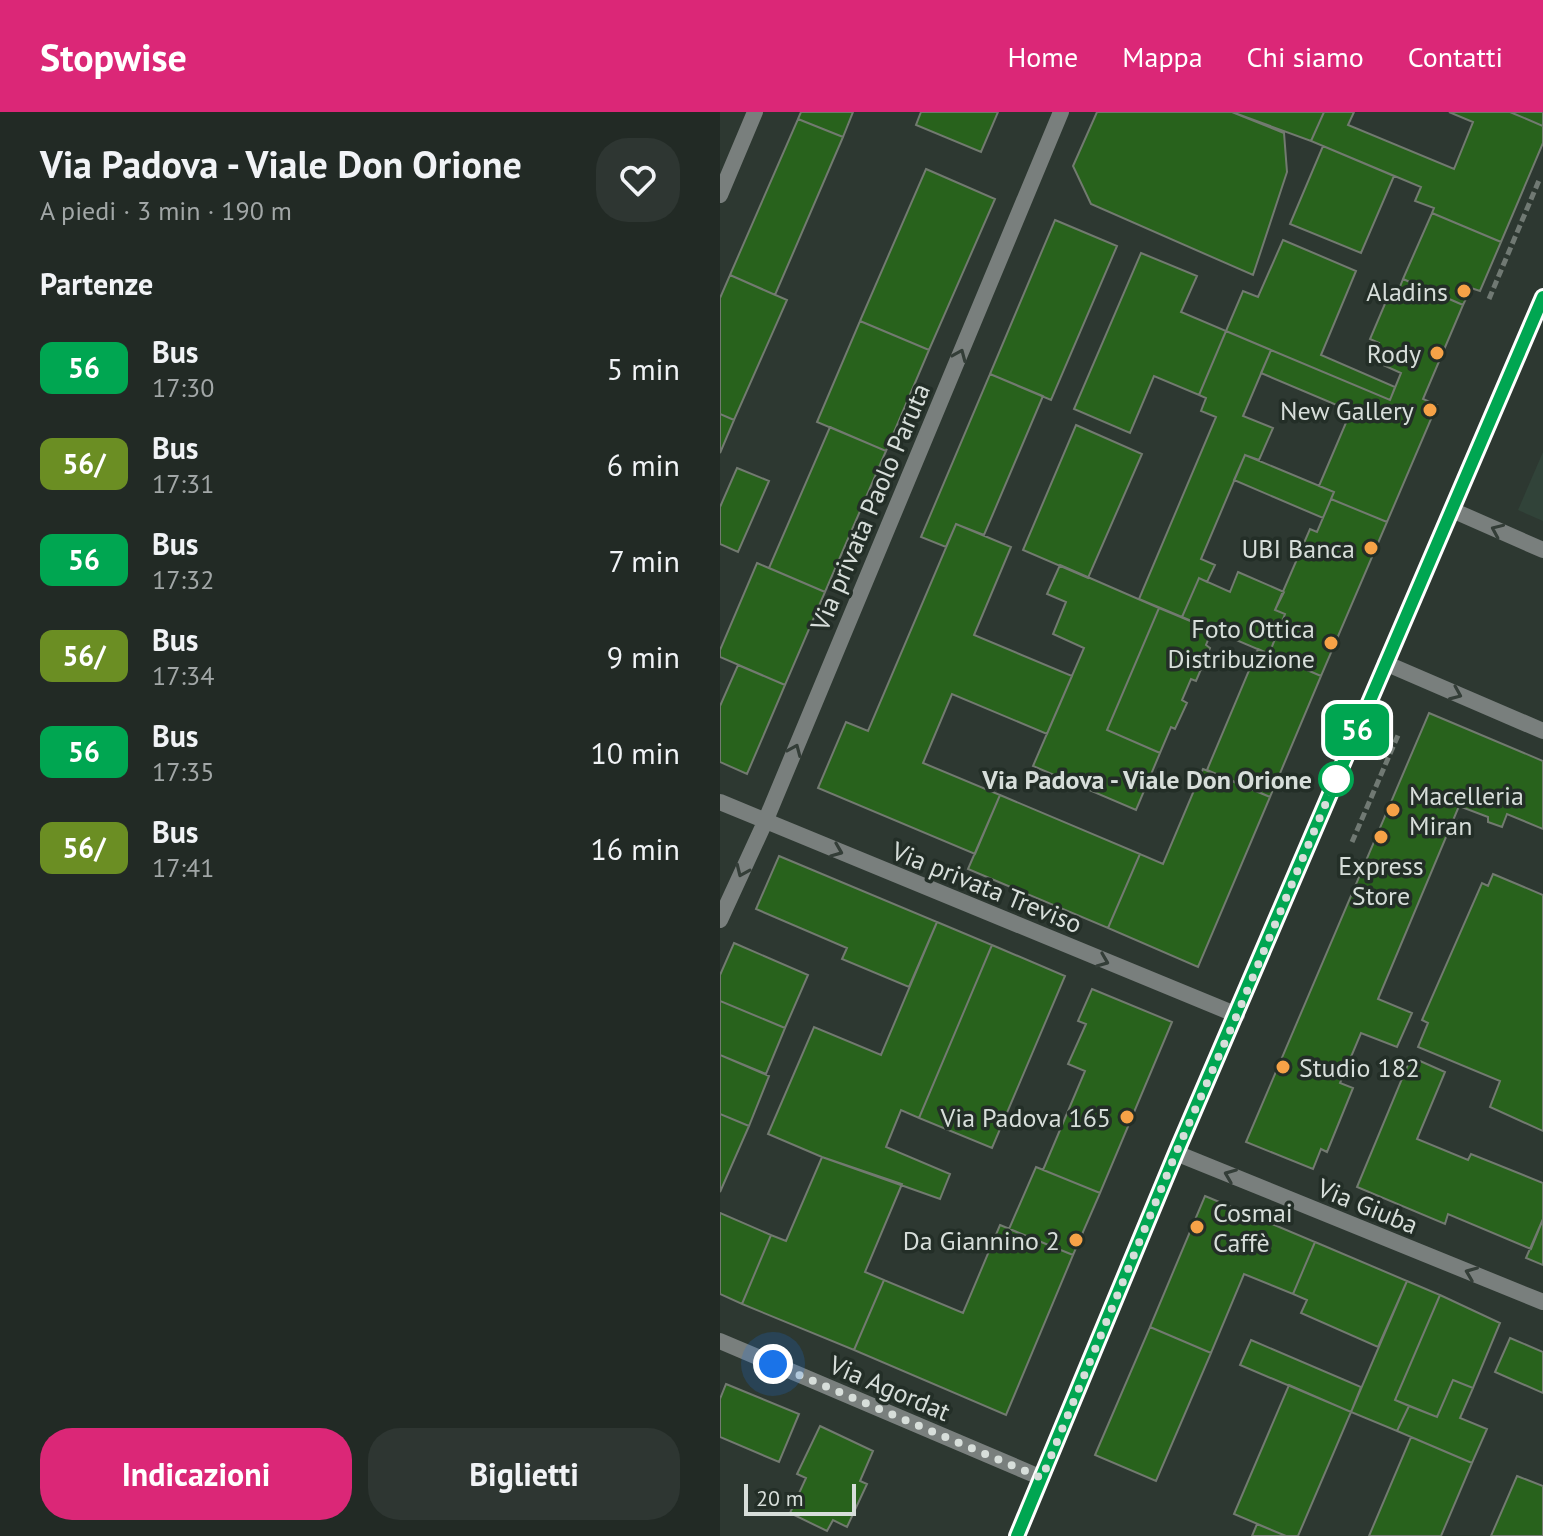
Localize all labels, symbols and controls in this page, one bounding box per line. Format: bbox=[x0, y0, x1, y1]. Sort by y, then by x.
text: Stopwise bbox=[40, 32, 187, 81]
text: Home bbox=[1008, 38, 1078, 75]
text: Mappa bbox=[1122, 38, 1203, 75]
text: Chi siamo bbox=[1247, 38, 1364, 75]
text: Contatti bbox=[1408, 38, 1503, 75]
button: heart bbox=[596, 138, 680, 222]
text: Via Padova - Viale Don Orione bbox=[40, 139, 522, 188]
text: A piedi · 3 min · 190 m bbox=[40, 194, 292, 227]
text: Partenze bbox=[40, 264, 153, 303]
place label: Aladins bbox=[1366, 275, 1448, 308]
marker: Aladins bbox=[1455, 282, 1473, 300]
text: Bus bbox=[152, 332, 199, 371]
place label: Rody bbox=[1367, 337, 1421, 370]
marker: Rody bbox=[1428, 344, 1446, 362]
text: 56 bbox=[68, 349, 100, 386]
text: 5 min bbox=[607, 349, 680, 388]
one-way arrow bbox=[950, 349, 966, 363]
text: 17:30 bbox=[152, 371, 214, 404]
street label: Via privata Paolo Paruta bbox=[803, 378, 937, 637]
place label: New Gallery bbox=[1280, 394, 1414, 427]
marker: New Gallery bbox=[1421, 401, 1439, 419]
text: Bus bbox=[152, 428, 199, 467]
text: 56/ bbox=[62, 445, 106, 482]
text: 6 min bbox=[607, 445, 680, 484]
text: 17:31 bbox=[152, 467, 214, 500]
one-way arrow bbox=[1491, 523, 1506, 539]
text: Bus bbox=[152, 524, 199, 563]
place label: UBI Banca bbox=[1241, 532, 1355, 565]
marker: UBI Banca bbox=[1362, 539, 1380, 557]
text: 56 bbox=[68, 541, 100, 578]
text: 7 min bbox=[608, 541, 680, 580]
text: 17:32 bbox=[152, 563, 214, 596]
place label: Foto Ottica Distribuzione bbox=[1167, 612, 1315, 675]
text: Bus bbox=[152, 620, 199, 659]
marker: Foto Ottica Distribuzione bbox=[1322, 634, 1340, 652]
text: 56/ bbox=[62, 637, 106, 674]
text: 9 min bbox=[607, 637, 680, 676]
text: 17:34 bbox=[152, 659, 214, 692]
one-way arrow bbox=[1448, 684, 1462, 700]
line badge: 56 bbox=[1321, 704, 1393, 756]
text: 56 bbox=[1341, 711, 1373, 748]
text: Bus bbox=[152, 716, 199, 755]
text: 56 bbox=[68, 733, 100, 770]
text: 10 min bbox=[590, 733, 680, 772]
one-way arrow bbox=[785, 744, 802, 758]
text: 17:35 bbox=[152, 755, 214, 788]
marker: Via Padova - Viale Don Orione bbox=[1319, 762, 1353, 796]
place label: Via Padova - Viale Don Orione bbox=[981, 763, 1312, 796]
place label: Macelleria Miran bbox=[1409, 779, 1524, 842]
marker: Macelleria Miran bbox=[1384, 801, 1402, 819]
text: Bus bbox=[152, 812, 199, 851]
marker: Express Store bbox=[1372, 828, 1390, 846]
text: 56/ bbox=[62, 829, 106, 866]
text: 16 min bbox=[590, 829, 680, 868]
street label: Via privata Treviso bbox=[886, 833, 1087, 940]
one-way arrow bbox=[829, 842, 843, 858]
place label: Express Store bbox=[1338, 849, 1424, 912]
text: 17:41 bbox=[152, 851, 214, 884]
one-way arrow bbox=[736, 862, 752, 877]
one-way arrow bbox=[1095, 951, 1109, 967]
place label: Studio 182 bbox=[1299, 1051, 1420, 1084]
marker: Studio 182 bbox=[1274, 1058, 1292, 1076]
place label: Via Padova 165 bbox=[939, 1101, 1111, 1134]
marker: Via Padova 165 bbox=[1118, 1108, 1136, 1126]
one-way arrow bbox=[1224, 1169, 1238, 1185]
street label: Via Giuba bbox=[1312, 1171, 1423, 1241]
place label: Cosmai Caffè bbox=[1213, 1196, 1293, 1259]
marker: Cosmai Caffè bbox=[1188, 1218, 1206, 1236]
place label: Da Giannino 2 bbox=[903, 1224, 1060, 1257]
marker: Da Giannino 2 bbox=[1067, 1231, 1085, 1249]
one-way arrow bbox=[1465, 1266, 1479, 1283]
your location bbox=[753, 1344, 793, 1384]
street label: Via Agordat bbox=[824, 1347, 956, 1428]
button: Indicazioni bbox=[40, 1428, 352, 1520]
button: Biglietti bbox=[368, 1428, 680, 1520]
scale bar bbox=[744, 1480, 856, 1516]
text: 20 m bbox=[756, 1484, 804, 1512]

